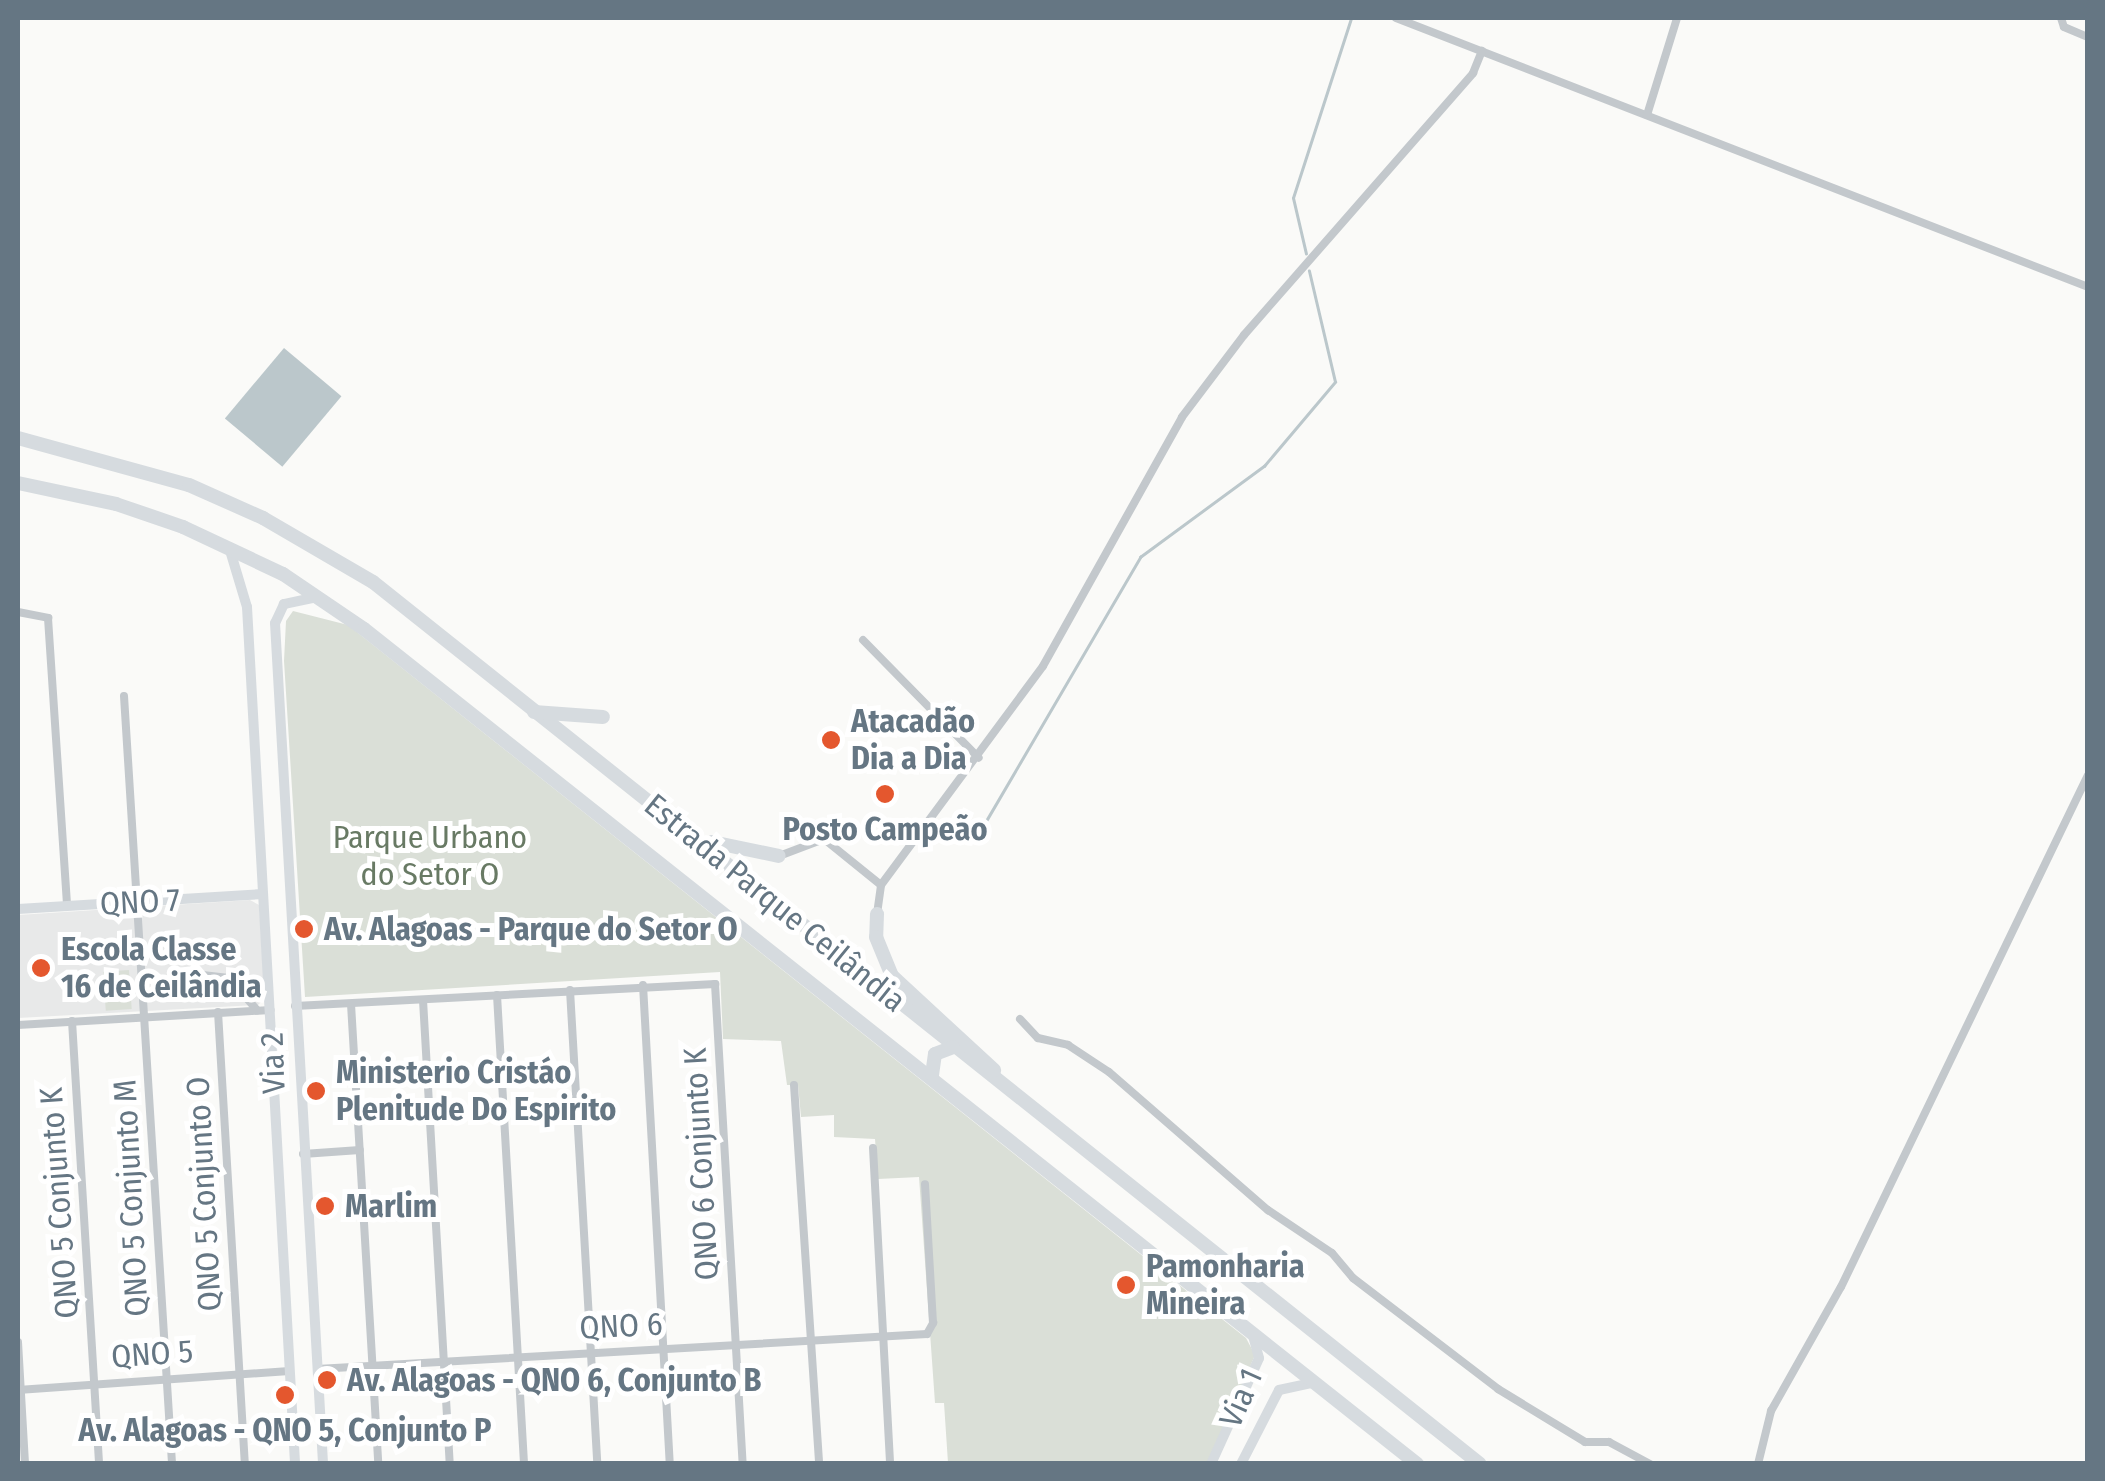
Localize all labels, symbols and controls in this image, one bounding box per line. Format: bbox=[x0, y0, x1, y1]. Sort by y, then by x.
place label: Atacadão Dia a Dia bbox=[851, 703, 975, 778]
marker: Atacadão Dia a Dia bbox=[820, 729, 842, 751]
marker: Posto Campeão bbox=[874, 783, 896, 805]
street label: Estrada Parque Ceilândia bbox=[637, 786, 913, 1020]
place label: Posto Campeão bbox=[782, 810, 988, 848]
park label: Parque Urbano do Setor O bbox=[333, 819, 527, 894]
street label: QNO 7 bbox=[99, 881, 181, 923]
place label: Av. Alagoas - Parque do Setor O bbox=[324, 910, 738, 948]
marker: Av. Alagoas - Parque do Setor O bbox=[293, 918, 315, 940]
place label: Escola Classe 16 de Ceilândia bbox=[61, 931, 262, 1006]
marker: Escola Classe 16 de Ceilândia bbox=[30, 957, 52, 979]
street label: Via 2 bbox=[253, 1032, 293, 1094]
street label: QNO 6 Conjunto K bbox=[676, 1047, 726, 1281]
place label: Ministerio Cristáo Plenitude Do Espirito bbox=[336, 1054, 616, 1129]
street label: QNO 5 Conjunto O bbox=[179, 1076, 229, 1312]
street label: QNO 5 Conjunto M bbox=[106, 1078, 156, 1318]
marker: Ministerio Cristáo Plenitude Do Espirito bbox=[305, 1080, 327, 1102]
street label: QNO 5 Conjunto K bbox=[32, 1086, 86, 1320]
place label: Marlim bbox=[345, 1187, 437, 1225]
marker: Marlim bbox=[314, 1195, 336, 1217]
place label: Pamonharia Mineira bbox=[1146, 1248, 1305, 1323]
marker: Pamonharia Mineira bbox=[1115, 1274, 1137, 1296]
street label: QNO 6 bbox=[579, 1305, 663, 1347]
street label: QNO 5 bbox=[110, 1332, 194, 1376]
place label: Av. Alagoas - QNO 6, Conjunto B bbox=[347, 1361, 761, 1399]
street label: Via 1 bbox=[1211, 1363, 1271, 1433]
marker: Av. Alagoas - QNO 6, Conjunto B bbox=[316, 1369, 338, 1391]
marker: Av. Alagoas - QNO 5, Conjunto P bbox=[274, 1384, 296, 1406]
place label: Av. Alagoas - QNO 5, Conjunto P bbox=[79, 1411, 491, 1449]

